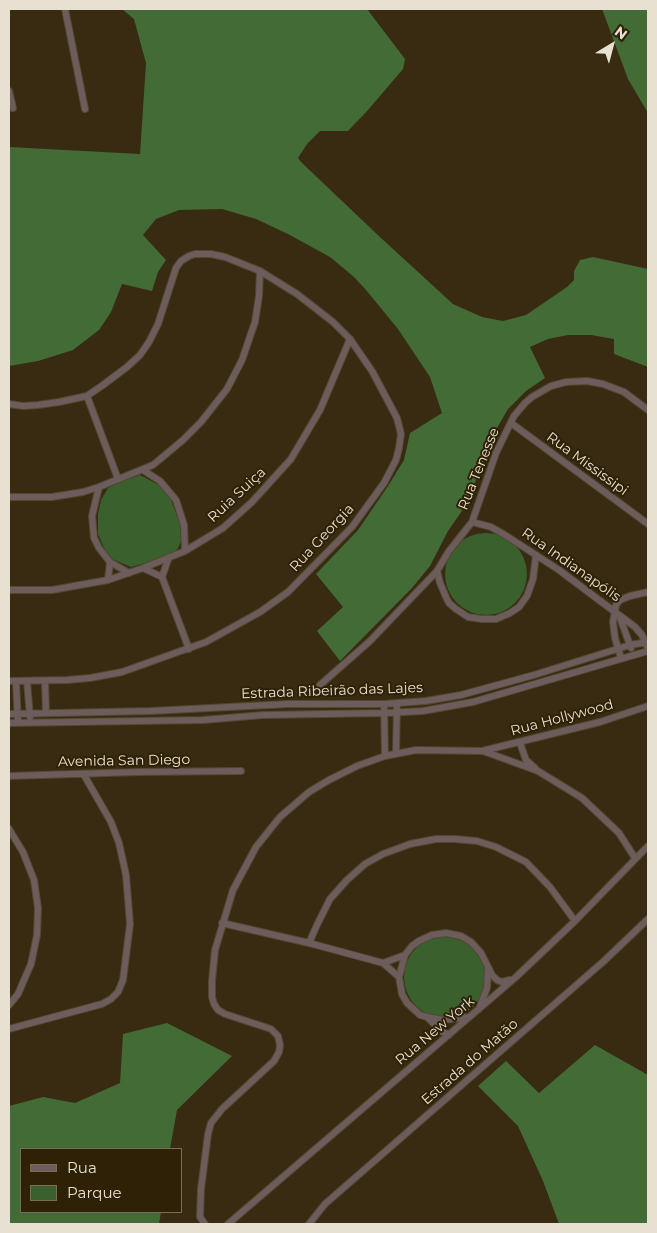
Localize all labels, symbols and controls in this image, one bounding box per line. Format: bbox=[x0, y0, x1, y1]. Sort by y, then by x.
north arrow bbox=[587, 20, 637, 70]
text: N bbox=[611, 22, 631, 44]
street label: Rua Tenesse bbox=[455, 425, 503, 513]
street label: Rua Mississipi bbox=[543, 429, 631, 499]
street label: Ruia Suiça bbox=[205, 464, 269, 526]
street label: Rua Georgia bbox=[286, 501, 358, 575]
street label: Rua Indianapólis bbox=[518, 525, 624, 605]
street label: Estrada Ribeirão das Lajes bbox=[241, 679, 423, 703]
street label: Rua Hollywood bbox=[509, 696, 615, 740]
street label: Avenida San Diego bbox=[58, 751, 190, 771]
street label: Rua New York bbox=[392, 993, 478, 1069]
street label: Estrada do Matão bbox=[418, 1015, 522, 1109]
legend bbox=[20, 1148, 182, 1213]
text: Rua bbox=[67, 1158, 97, 1177]
text: Parque bbox=[67, 1183, 122, 1202]

